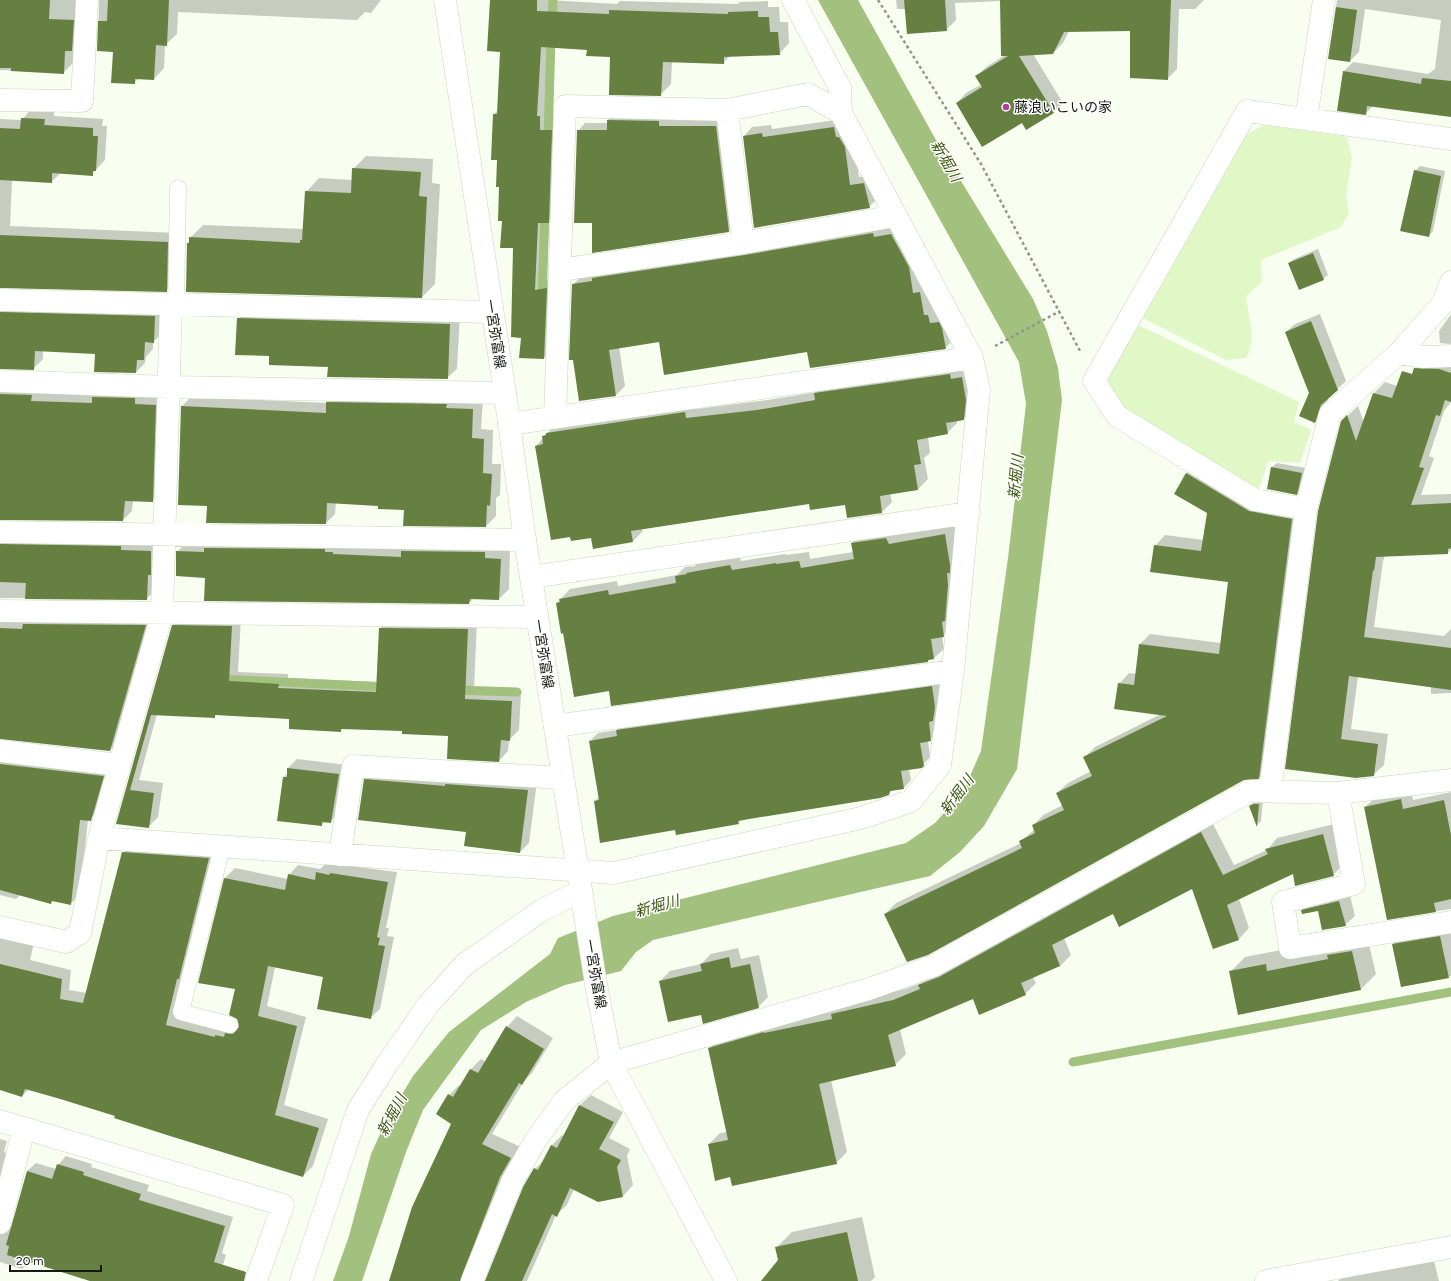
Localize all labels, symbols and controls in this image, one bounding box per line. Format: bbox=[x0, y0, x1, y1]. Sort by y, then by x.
place label: 藤浪いこいの家 bbox=[1014, 99, 1112, 116]
marker: 藤浪いこいの家 bbox=[1001, 102, 1011, 112]
water label: 新堀川 bbox=[927, 137, 966, 187]
street label: 一宮弥富線 bbox=[481, 298, 509, 370]
water label: 新堀川 bbox=[1005, 452, 1027, 500]
street label: 一宮弥富線 bbox=[529, 618, 557, 690]
water label: 新堀川 bbox=[936, 770, 979, 818]
water label: 新堀川 bbox=[633, 891, 683, 921]
street label: 一宮弥富線 bbox=[581, 938, 609, 1010]
water label: 新堀川 bbox=[373, 1089, 411, 1139]
scale bar bbox=[10, 1247, 101, 1273]
text: 20 m bbox=[16, 1254, 44, 1268]

